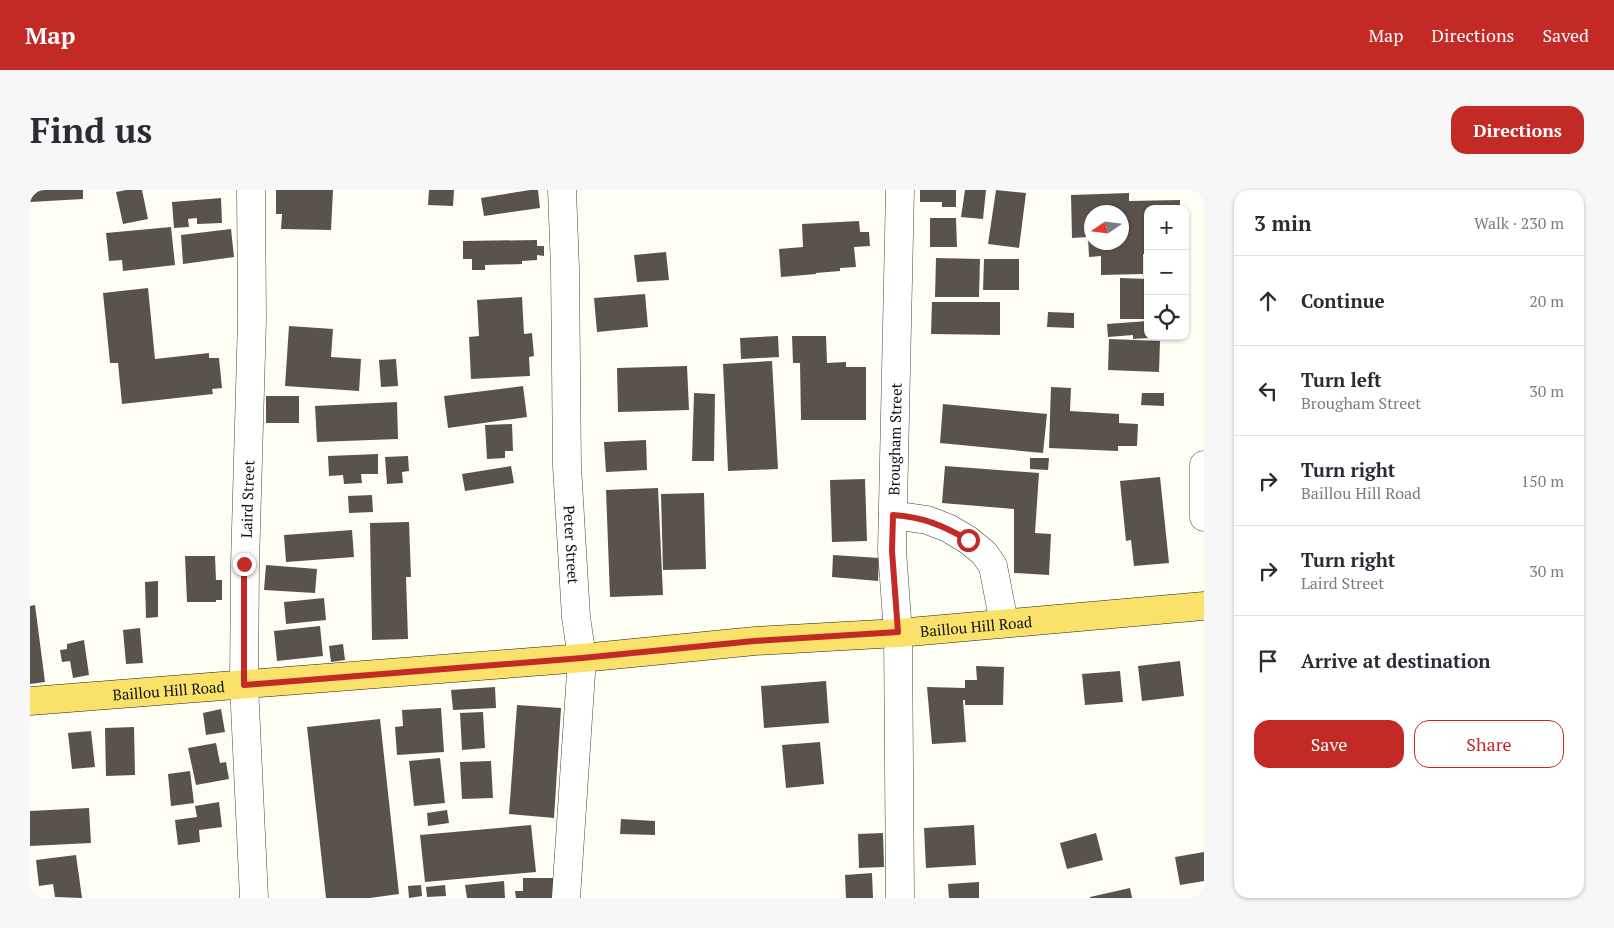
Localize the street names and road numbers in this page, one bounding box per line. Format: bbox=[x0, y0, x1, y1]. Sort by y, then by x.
street label: Brougham Street bbox=[883, 382, 906, 496]
street label: Laird Street bbox=[236, 459, 258, 538]
street label: Peter Street bbox=[559, 505, 584, 585]
street label: Baillou Hill Road bbox=[919, 611, 1033, 641]
street label: Baillou Hill Road bbox=[112, 676, 225, 705]

